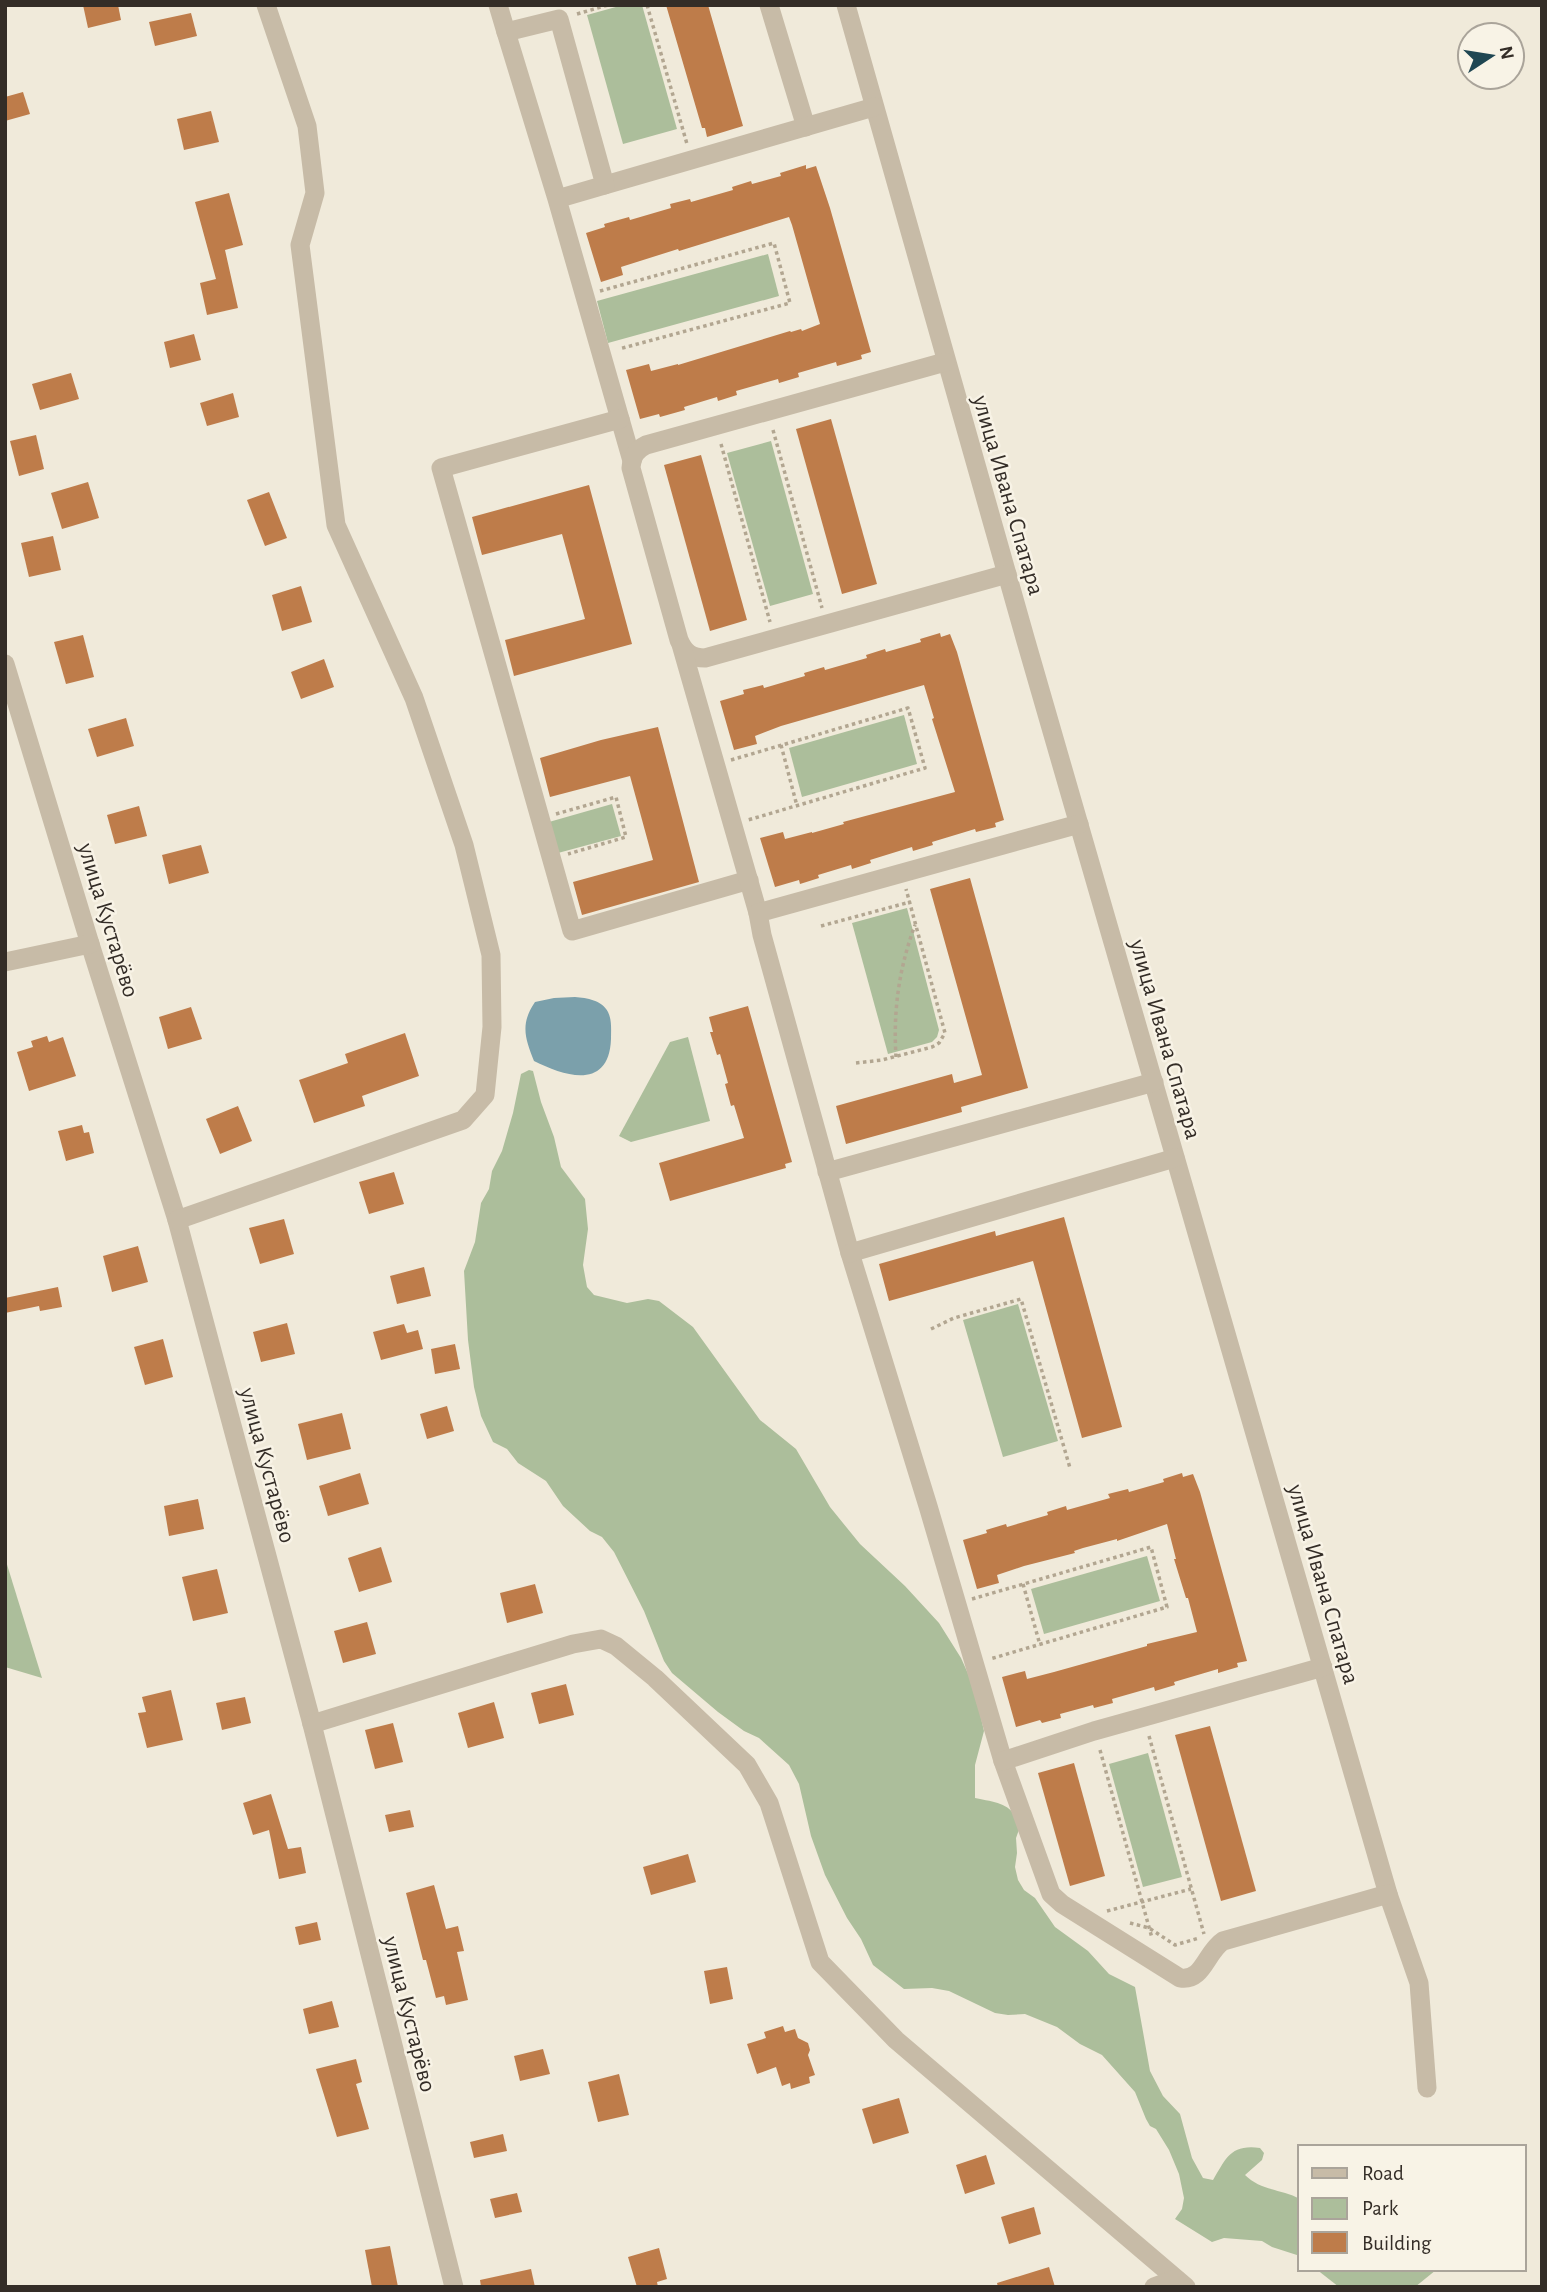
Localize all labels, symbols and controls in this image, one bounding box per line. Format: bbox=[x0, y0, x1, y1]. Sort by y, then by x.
north arrow bbox=[1456, 21, 1526, 91]
text: N bbox=[1495, 44, 1517, 61]
street label: улица Ивана Спатара bbox=[968, 392, 1048, 598]
street label: улица Кустарёво bbox=[73, 840, 143, 1000]
street label: улица Ивана Спатара bbox=[1125, 936, 1205, 1142]
street label: улица Кустарёво bbox=[235, 1384, 299, 1545]
street label: улица Ивана Спатара bbox=[1283, 1481, 1363, 1687]
street label: улица Кустарёво bbox=[378, 1933, 440, 2095]
legend bbox=[1298, 2145, 1526, 2271]
text: Road bbox=[1362, 2163, 1404, 2184]
text: Park bbox=[1362, 2198, 1399, 2219]
text: Building bbox=[1362, 2233, 1432, 2254]

